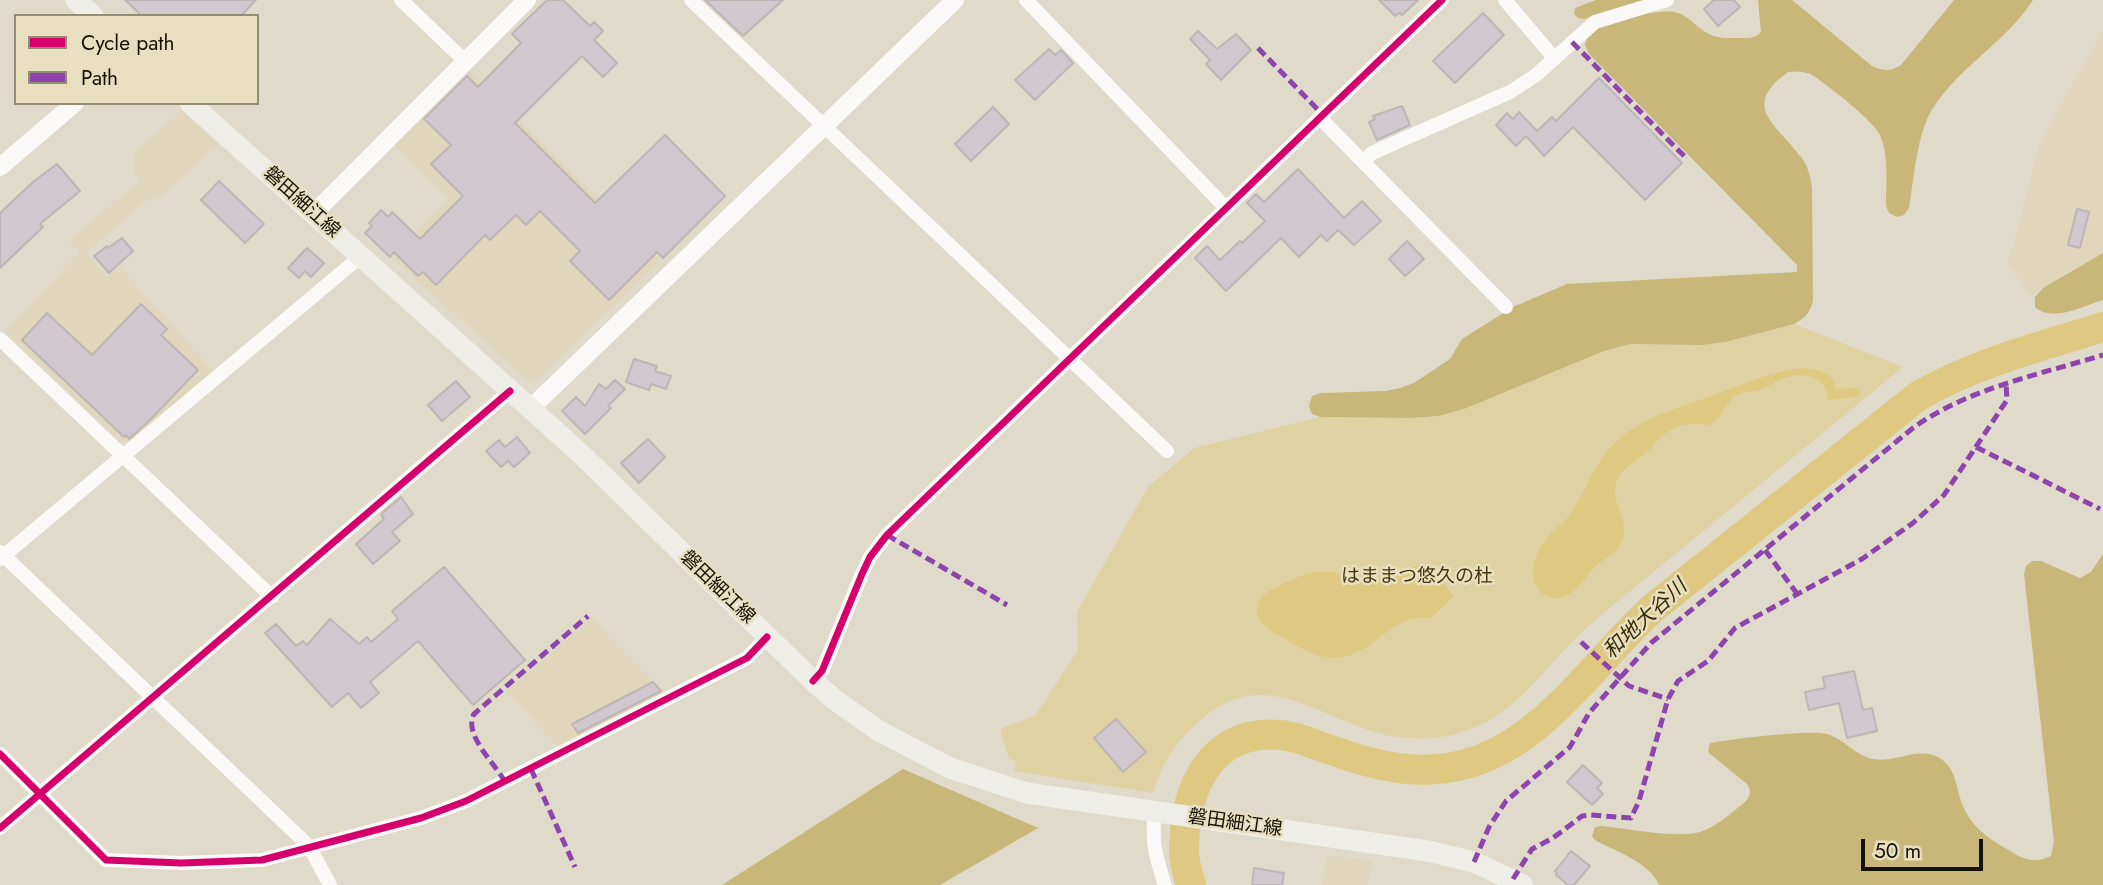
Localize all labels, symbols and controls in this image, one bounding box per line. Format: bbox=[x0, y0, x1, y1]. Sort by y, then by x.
legend bbox=[14, 14, 259, 105]
text: Cycle path bbox=[81, 28, 174, 58]
text: Path bbox=[81, 63, 118, 93]
street label: 磐田細江線 bbox=[258, 163, 344, 243]
street label: 磐田細江線 bbox=[675, 547, 759, 629]
park label: はままつ悠久の杜 bbox=[1341, 566, 1493, 588]
water label: 和地大谷川 bbox=[1599, 575, 1693, 665]
street label: 磐田細江線 bbox=[1186, 806, 1284, 842]
scale bar bbox=[1865, 826, 1988, 870]
text: 50 m bbox=[1874, 836, 1921, 866]

